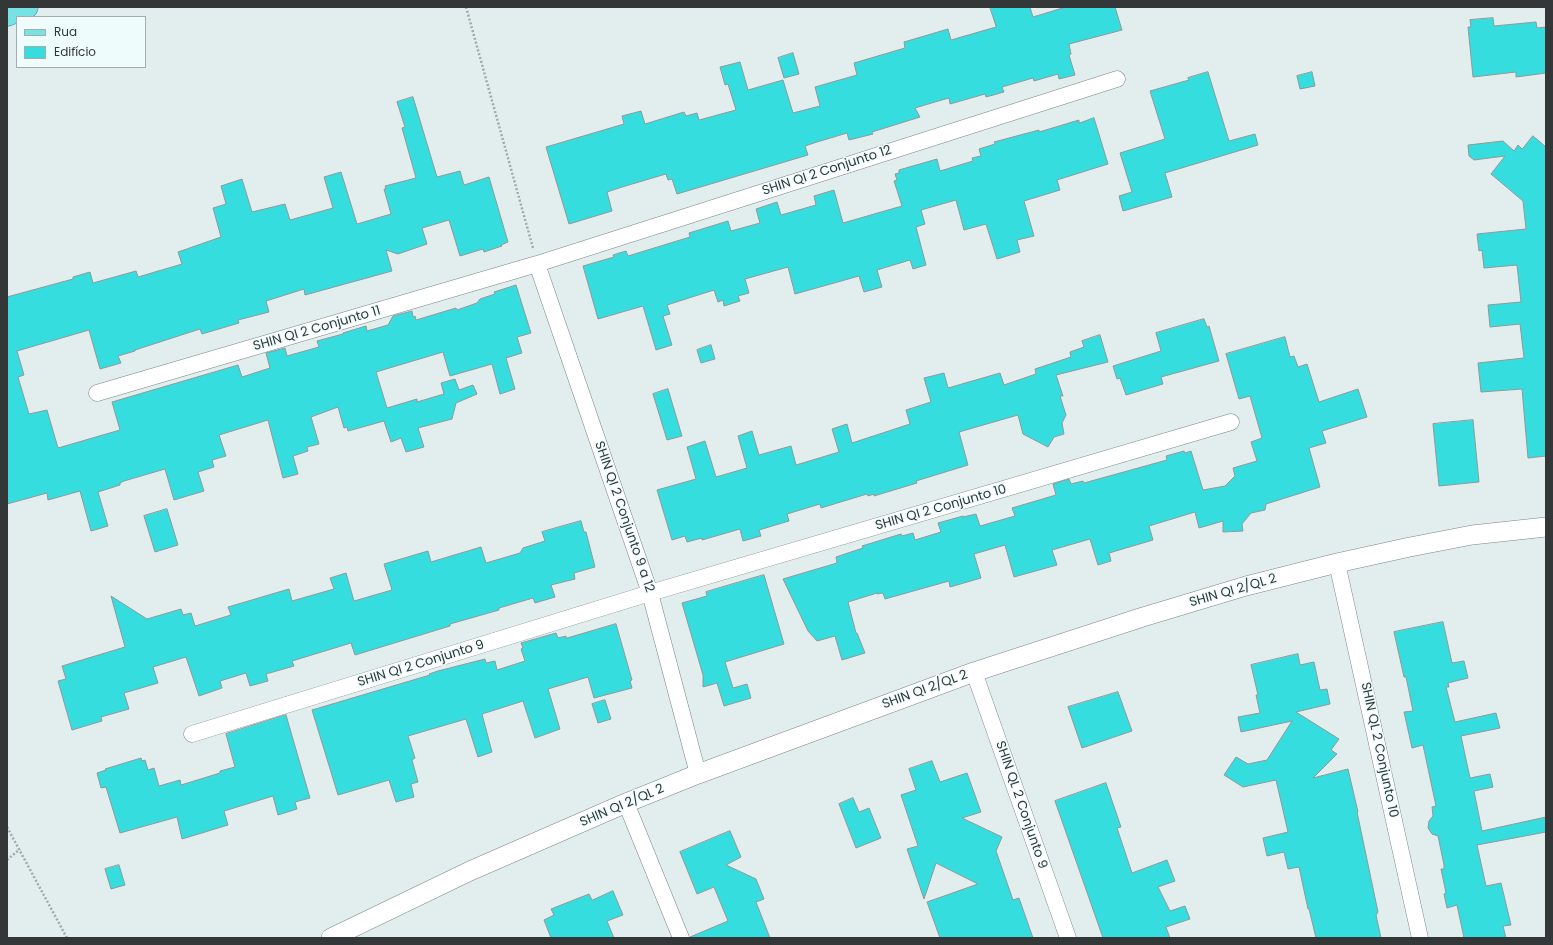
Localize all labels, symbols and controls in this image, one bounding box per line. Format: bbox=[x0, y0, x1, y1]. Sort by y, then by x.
legend bbox=[16, 16, 146, 68]
text: Rua bbox=[54, 23, 77, 40]
text: Edifício bbox=[54, 43, 96, 60]
street label: SHIN QI 2 Conjunto 12 bbox=[760, 143, 894, 199]
street label: SHIN QI 2 Conjunto 11 bbox=[252, 303, 382, 355]
street label: SHIN QI 2 Conjunto 9 a 12 bbox=[591, 439, 657, 595]
street label: SHIN QI 2 Conjunto 10 bbox=[874, 482, 1008, 534]
street label: SHIN QI 2/QL 2 bbox=[1188, 571, 1278, 611]
street label: SHIN QI 2 Conjunto 9 bbox=[356, 637, 486, 691]
street label: SHIN QI 2/QL 2 bbox=[880, 667, 970, 713]
street label: SHIN QL 2 Conjunto 10 bbox=[1357, 681, 1401, 819]
street label: SHIN QL 2 Conjunto 9 bbox=[992, 739, 1050, 871]
street label: SHIN QI 2/QL 2 bbox=[578, 781, 666, 831]

